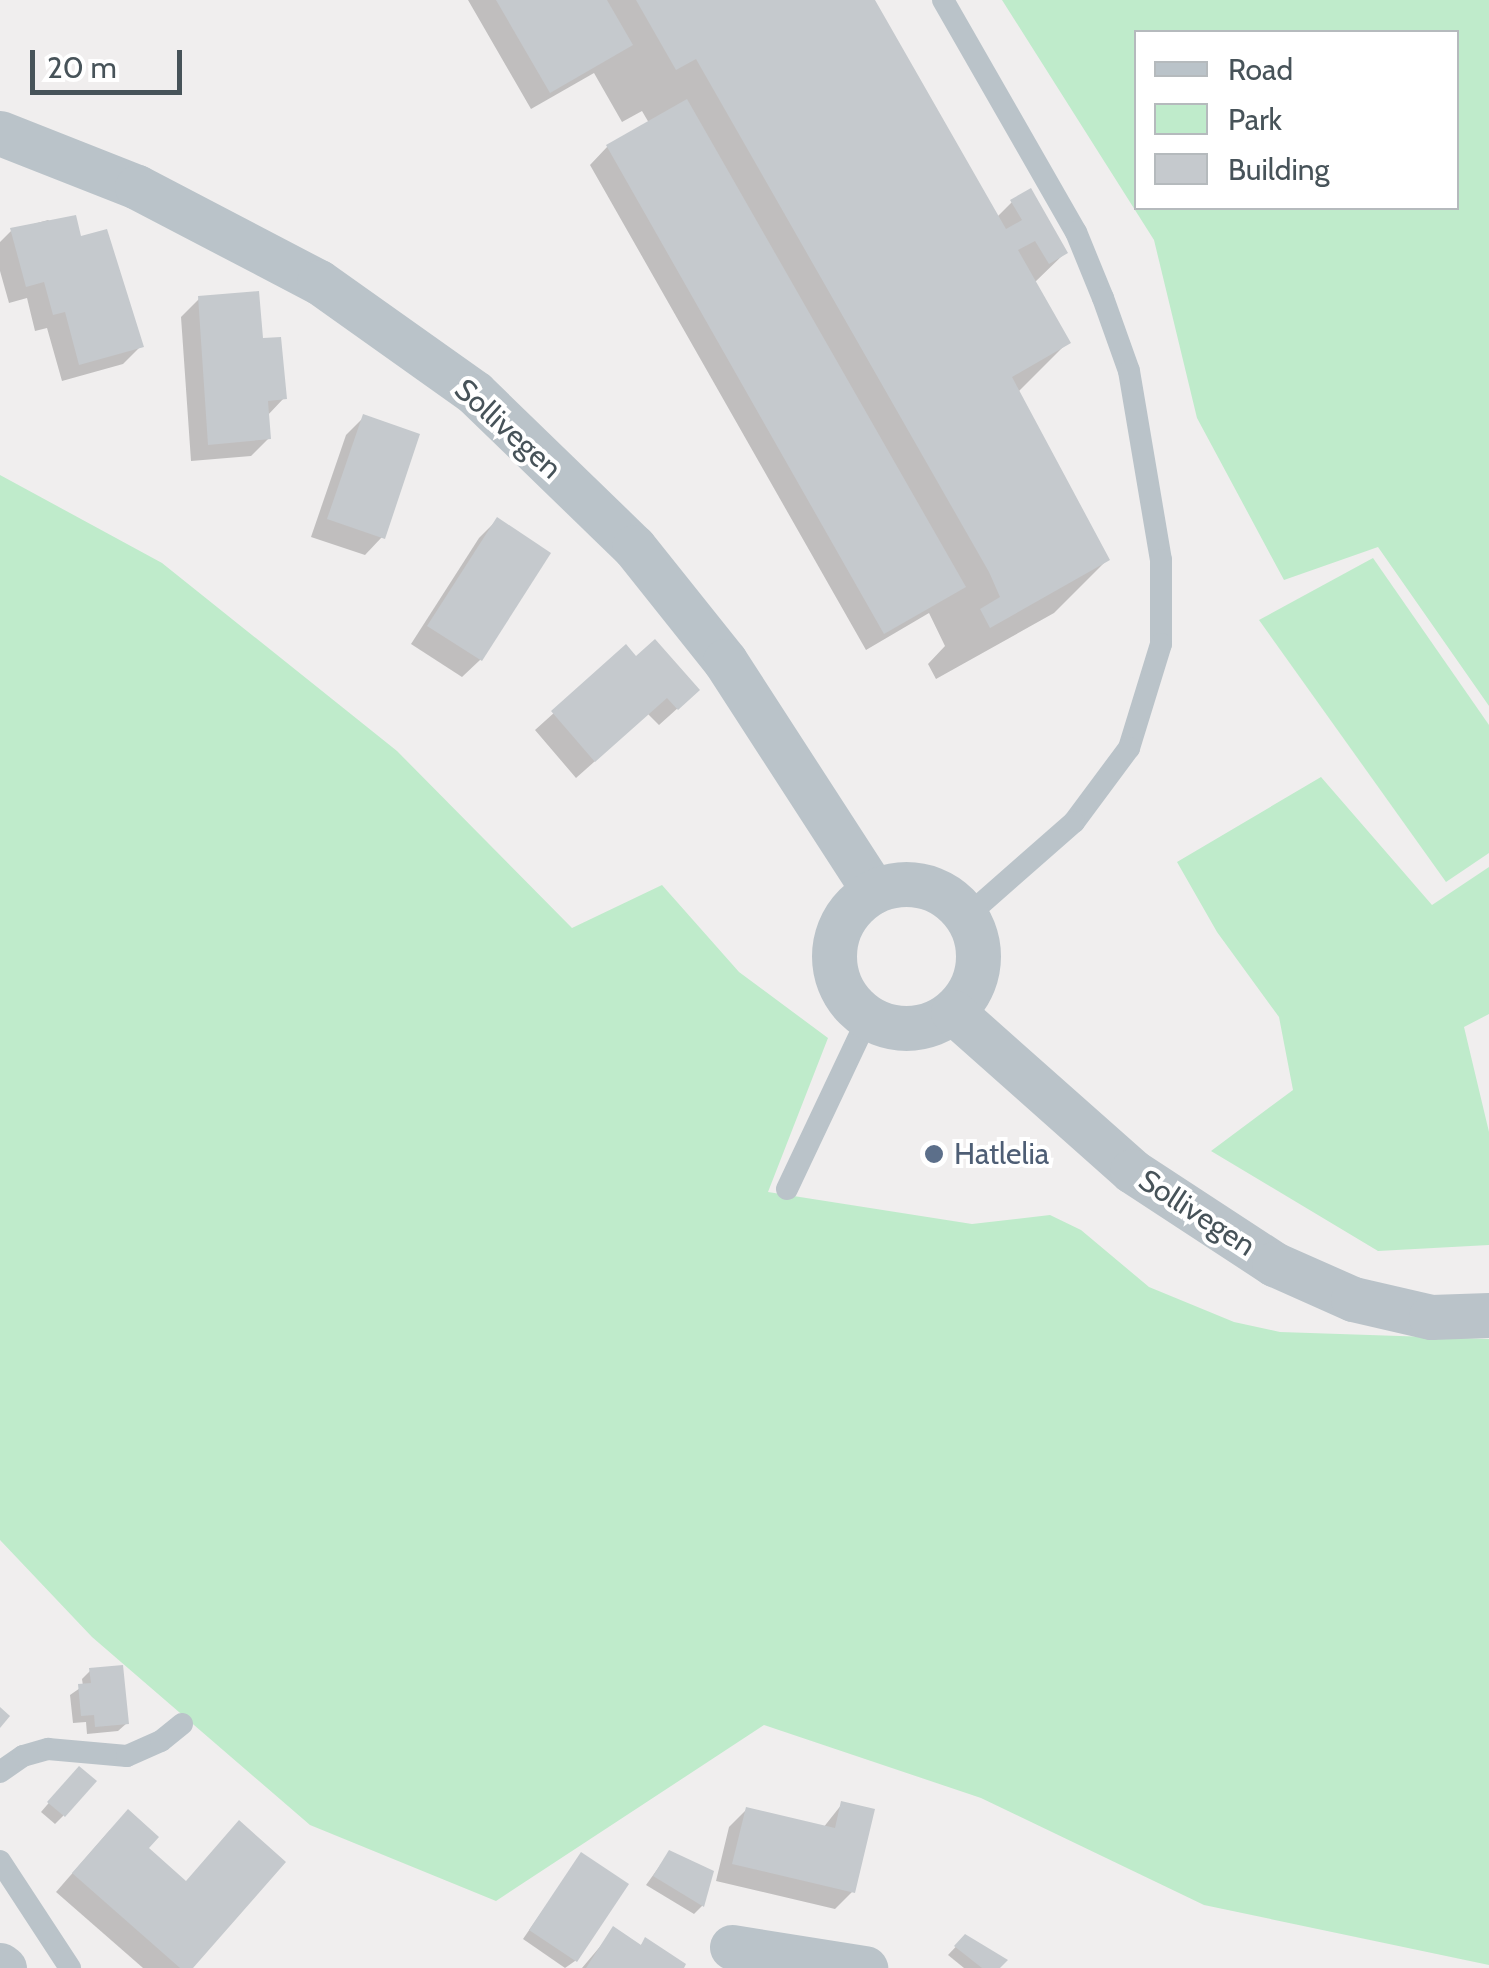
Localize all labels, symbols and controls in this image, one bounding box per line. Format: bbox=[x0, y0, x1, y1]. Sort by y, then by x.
scale bar bbox=[35, 30, 188, 92]
legend bbox=[1134, 30, 1459, 210]
text: 20 m bbox=[47, 49, 117, 86]
text: Road bbox=[1228, 51, 1293, 88]
text: Park bbox=[1228, 101, 1282, 138]
text: Building bbox=[1228, 151, 1330, 188]
street label: Sollivegen bbox=[447, 372, 569, 486]
place label: Hatlelia bbox=[954, 1136, 1049, 1172]
marker: Hatlelia bbox=[923, 1143, 945, 1165]
street label: Sollivegen bbox=[1132, 1162, 1262, 1264]

